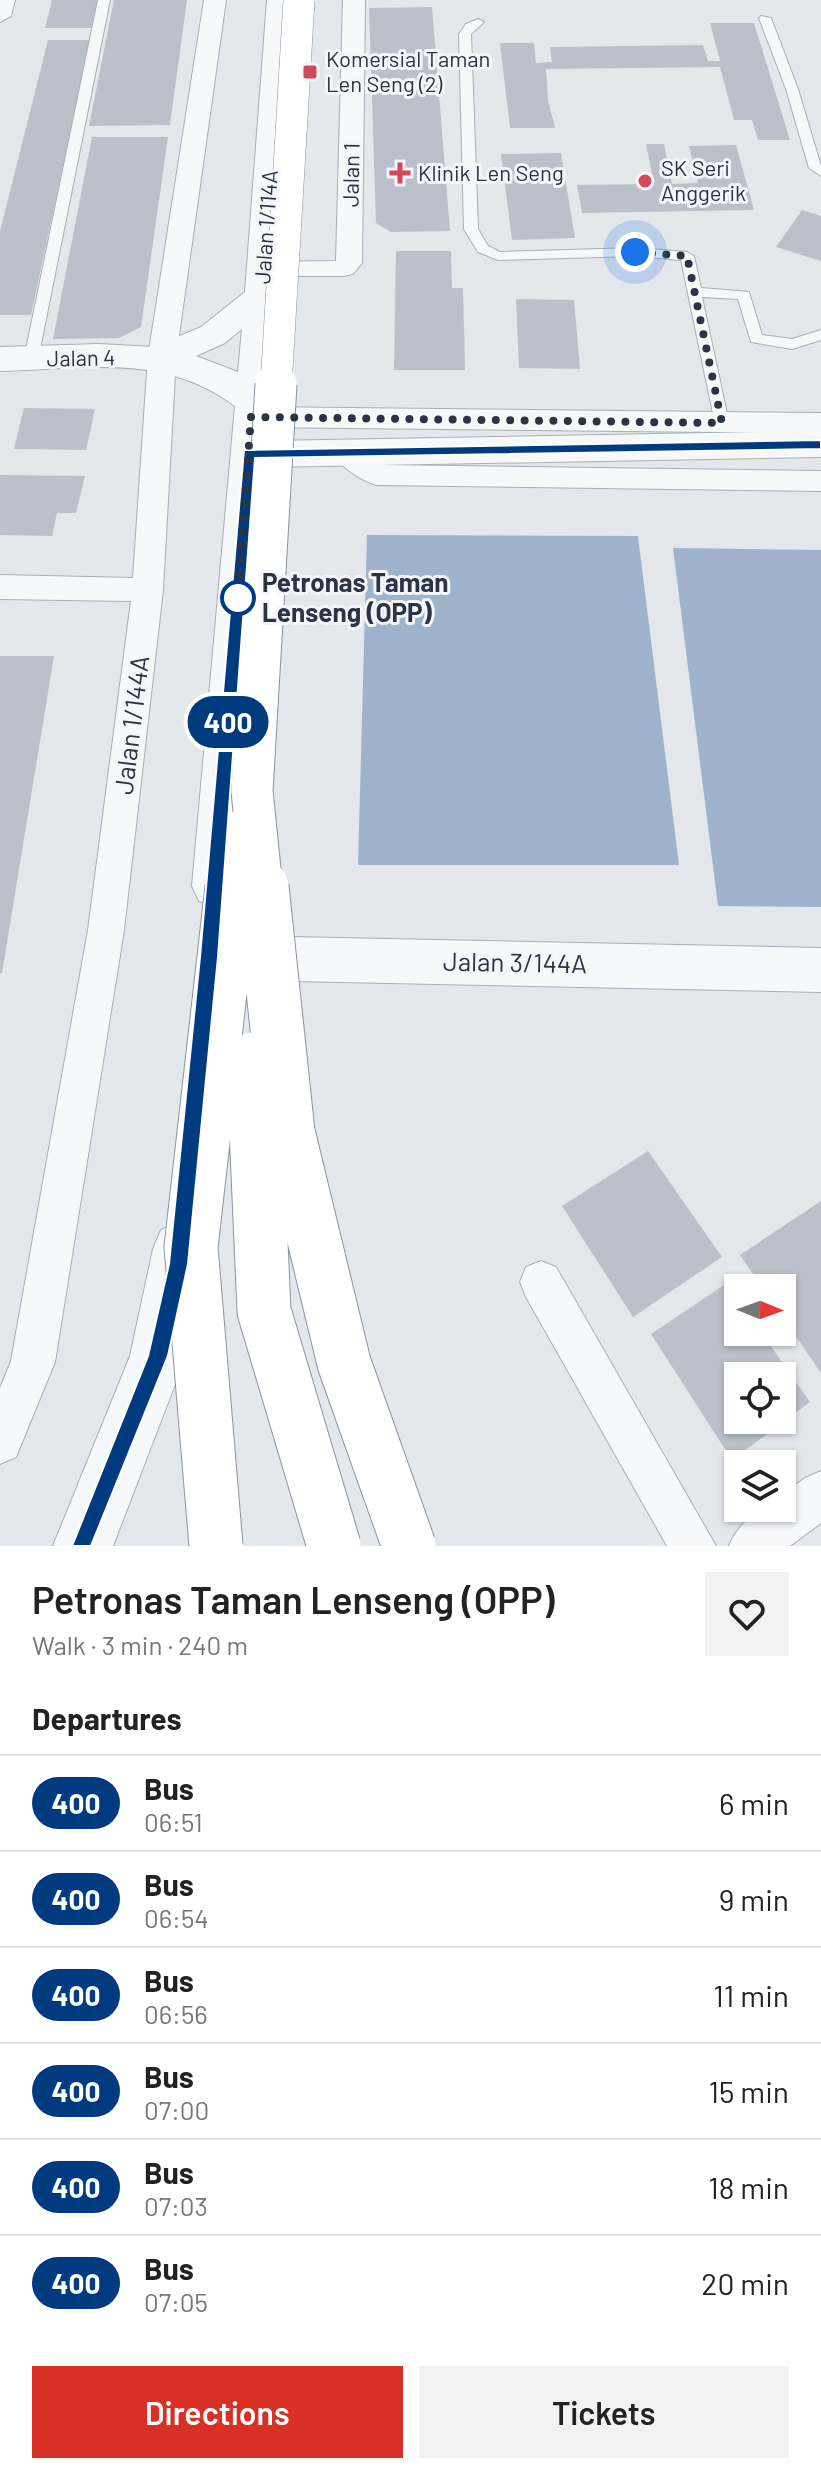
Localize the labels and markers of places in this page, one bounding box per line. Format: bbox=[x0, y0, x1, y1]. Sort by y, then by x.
place label: Komersial Taman Len Seng (2) bbox=[326, 45, 490, 96]
marker: Komersial Taman Len Seng (2) bbox=[301, 63, 319, 81]
place label: SK Seri Anggerik bbox=[661, 154, 746, 205]
place label: Klinik Len Seng bbox=[418, 159, 564, 185]
marker: Klinik Len Seng bbox=[389, 162, 411, 184]
marker: SK Seri Anggerik bbox=[636, 172, 654, 190]
place label: Petronas Taman Lenseng (OPP) bbox=[262, 566, 449, 627]
marker: Petronas Taman Lenseng (OPP) bbox=[221, 581, 255, 615]

